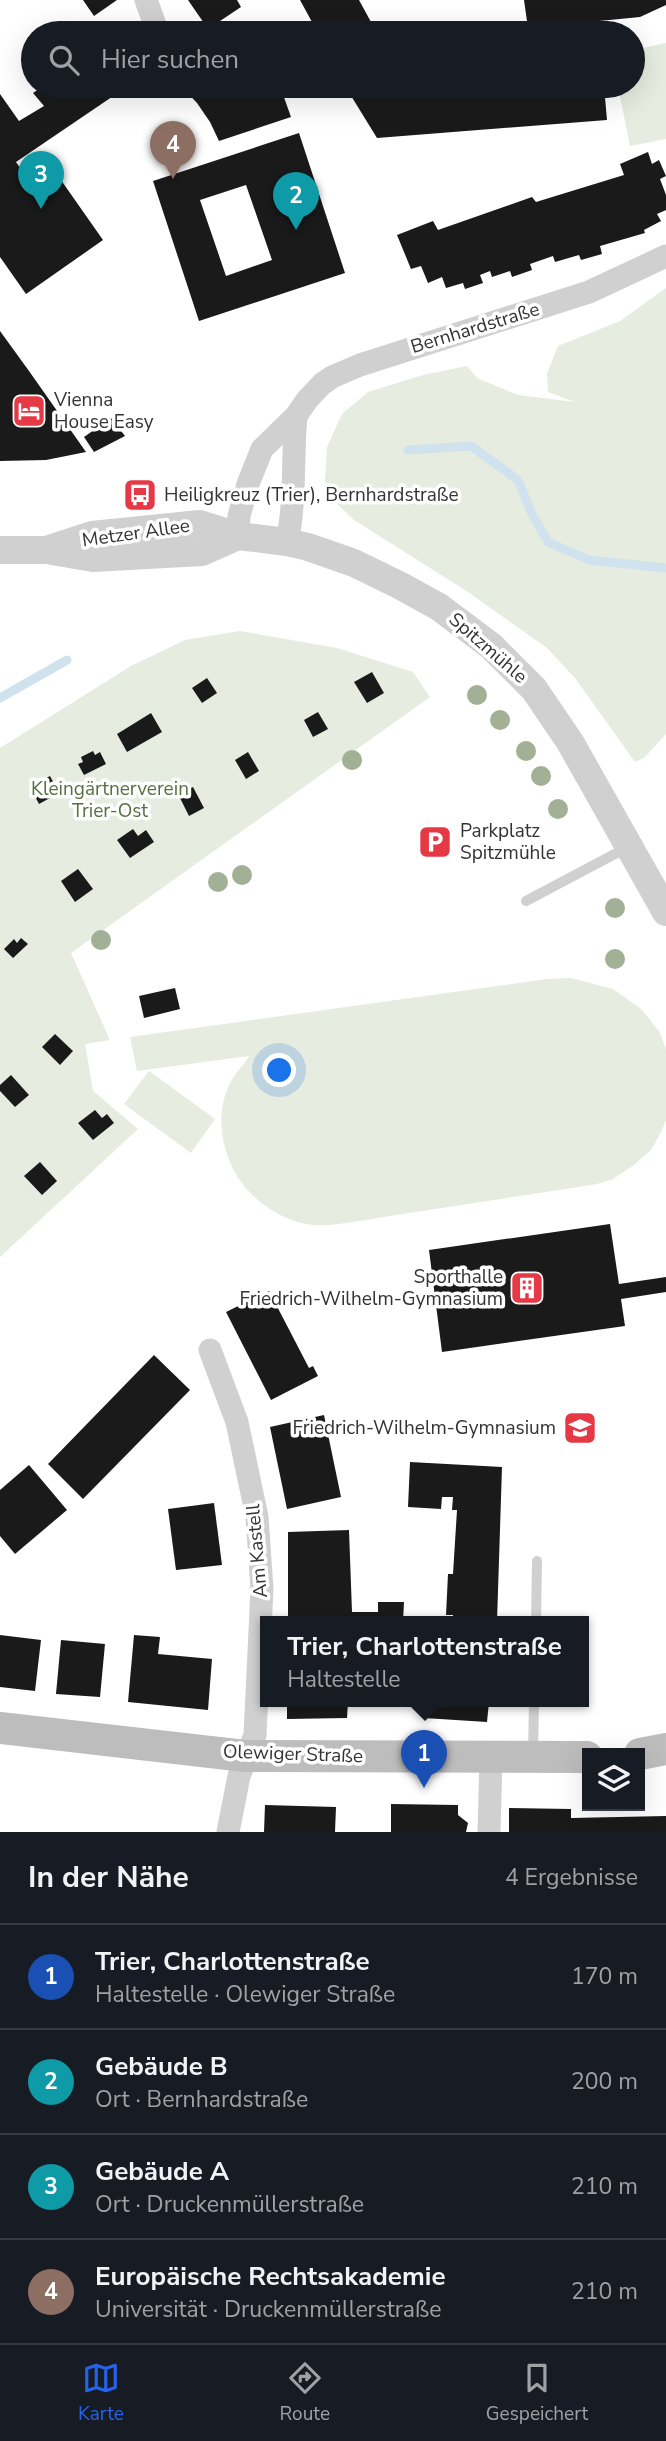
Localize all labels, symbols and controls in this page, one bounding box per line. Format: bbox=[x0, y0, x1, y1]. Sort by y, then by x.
search box bbox=[21, 21, 645, 98]
icon: search bbox=[45, 41, 83, 79]
text: Hier suchen bbox=[101, 42, 239, 77]
pin: 4 bbox=[150, 121, 196, 179]
pin: 3 bbox=[18, 151, 64, 209]
pin: 2 bbox=[273, 172, 319, 230]
street label: Bernhardstraße bbox=[407, 296, 543, 360]
place label: Vienna House Easy bbox=[53, 387, 154, 435]
hotel icon: Vienna House Easy bbox=[10, 392, 48, 430]
bus stop icon: Heiligkreuz (Trier), Bernhardstraße bbox=[121, 476, 159, 514]
place label: Heiligkreuz (Trier), Bernhardstraße bbox=[164, 482, 459, 508]
street label: Metzer Allee bbox=[80, 513, 192, 553]
street label: Spitzmühle bbox=[443, 607, 533, 689]
park label: Kleingärtnerverein Trier-Ost bbox=[31, 776, 189, 824]
place label: Parkplatz Spitzmühle bbox=[460, 818, 556, 866]
parking icon: Parkplatz Spitzmühle bbox=[416, 823, 454, 861]
your location bbox=[262, 1053, 296, 1087]
place label: Sporthalle Friedrich-Wilhelm-Gymnasium bbox=[239, 1264, 503, 1312]
building icon: Sporthalle Friedrich-Wilhelm-Gymnasium bbox=[508, 1269, 546, 1307]
school or university icon: Friedrich-Wilhelm-Gymnasium bbox=[561, 1409, 599, 1447]
place label: Friedrich-Wilhelm-Gymnasium bbox=[292, 1415, 556, 1441]
street label: Am Kastell bbox=[240, 1503, 274, 1599]
popup bbox=[260, 1616, 589, 1707]
text: Trier, Charlottenstraße bbox=[287, 1629, 562, 1664]
text: Haltestelle bbox=[287, 1664, 400, 1695]
pin: 1 bbox=[401, 1730, 447, 1788]
street label: Olewiger Straße bbox=[222, 1739, 364, 1769]
map controls bbox=[582, 1748, 645, 1811]
button: layers bbox=[582, 1748, 645, 1811]
text: In der Nähe bbox=[28, 1857, 189, 1898]
text: 4 Ergebnisse bbox=[505, 1862, 638, 1893]
text: Trier, Charlottenstraße bbox=[95, 1944, 370, 1979]
text: 1 bbox=[44, 1961, 58, 1992]
text: 170 m bbox=[571, 1961, 638, 1992]
text: Haltestelle · Olewiger Straße bbox=[95, 1979, 395, 2010]
text: Gebäude B bbox=[95, 2049, 228, 2084]
text: 2 bbox=[44, 2066, 58, 2097]
text: 200 m bbox=[571, 2066, 638, 2097]
text: Ort · Bernhardstraße bbox=[95, 2084, 308, 2115]
text: Gebäude A bbox=[95, 2154, 229, 2189]
text: 3 bbox=[44, 2171, 58, 2202]
text: 210 m bbox=[571, 2171, 638, 2202]
text: Ort · Druckenmüllerstraße bbox=[95, 2189, 364, 2220]
text: Europäische Rechtsakademie bbox=[95, 2259, 445, 2294]
text: 4 bbox=[44, 2276, 58, 2307]
text: 210 m bbox=[571, 2276, 638, 2307]
text: Universität · Druckenmüllerstraße bbox=[95, 2294, 441, 2325]
tab: Karte bbox=[78, 2359, 124, 2427]
tab: Route bbox=[280, 2359, 330, 2427]
tab: Gespeichert bbox=[486, 2359, 588, 2427]

